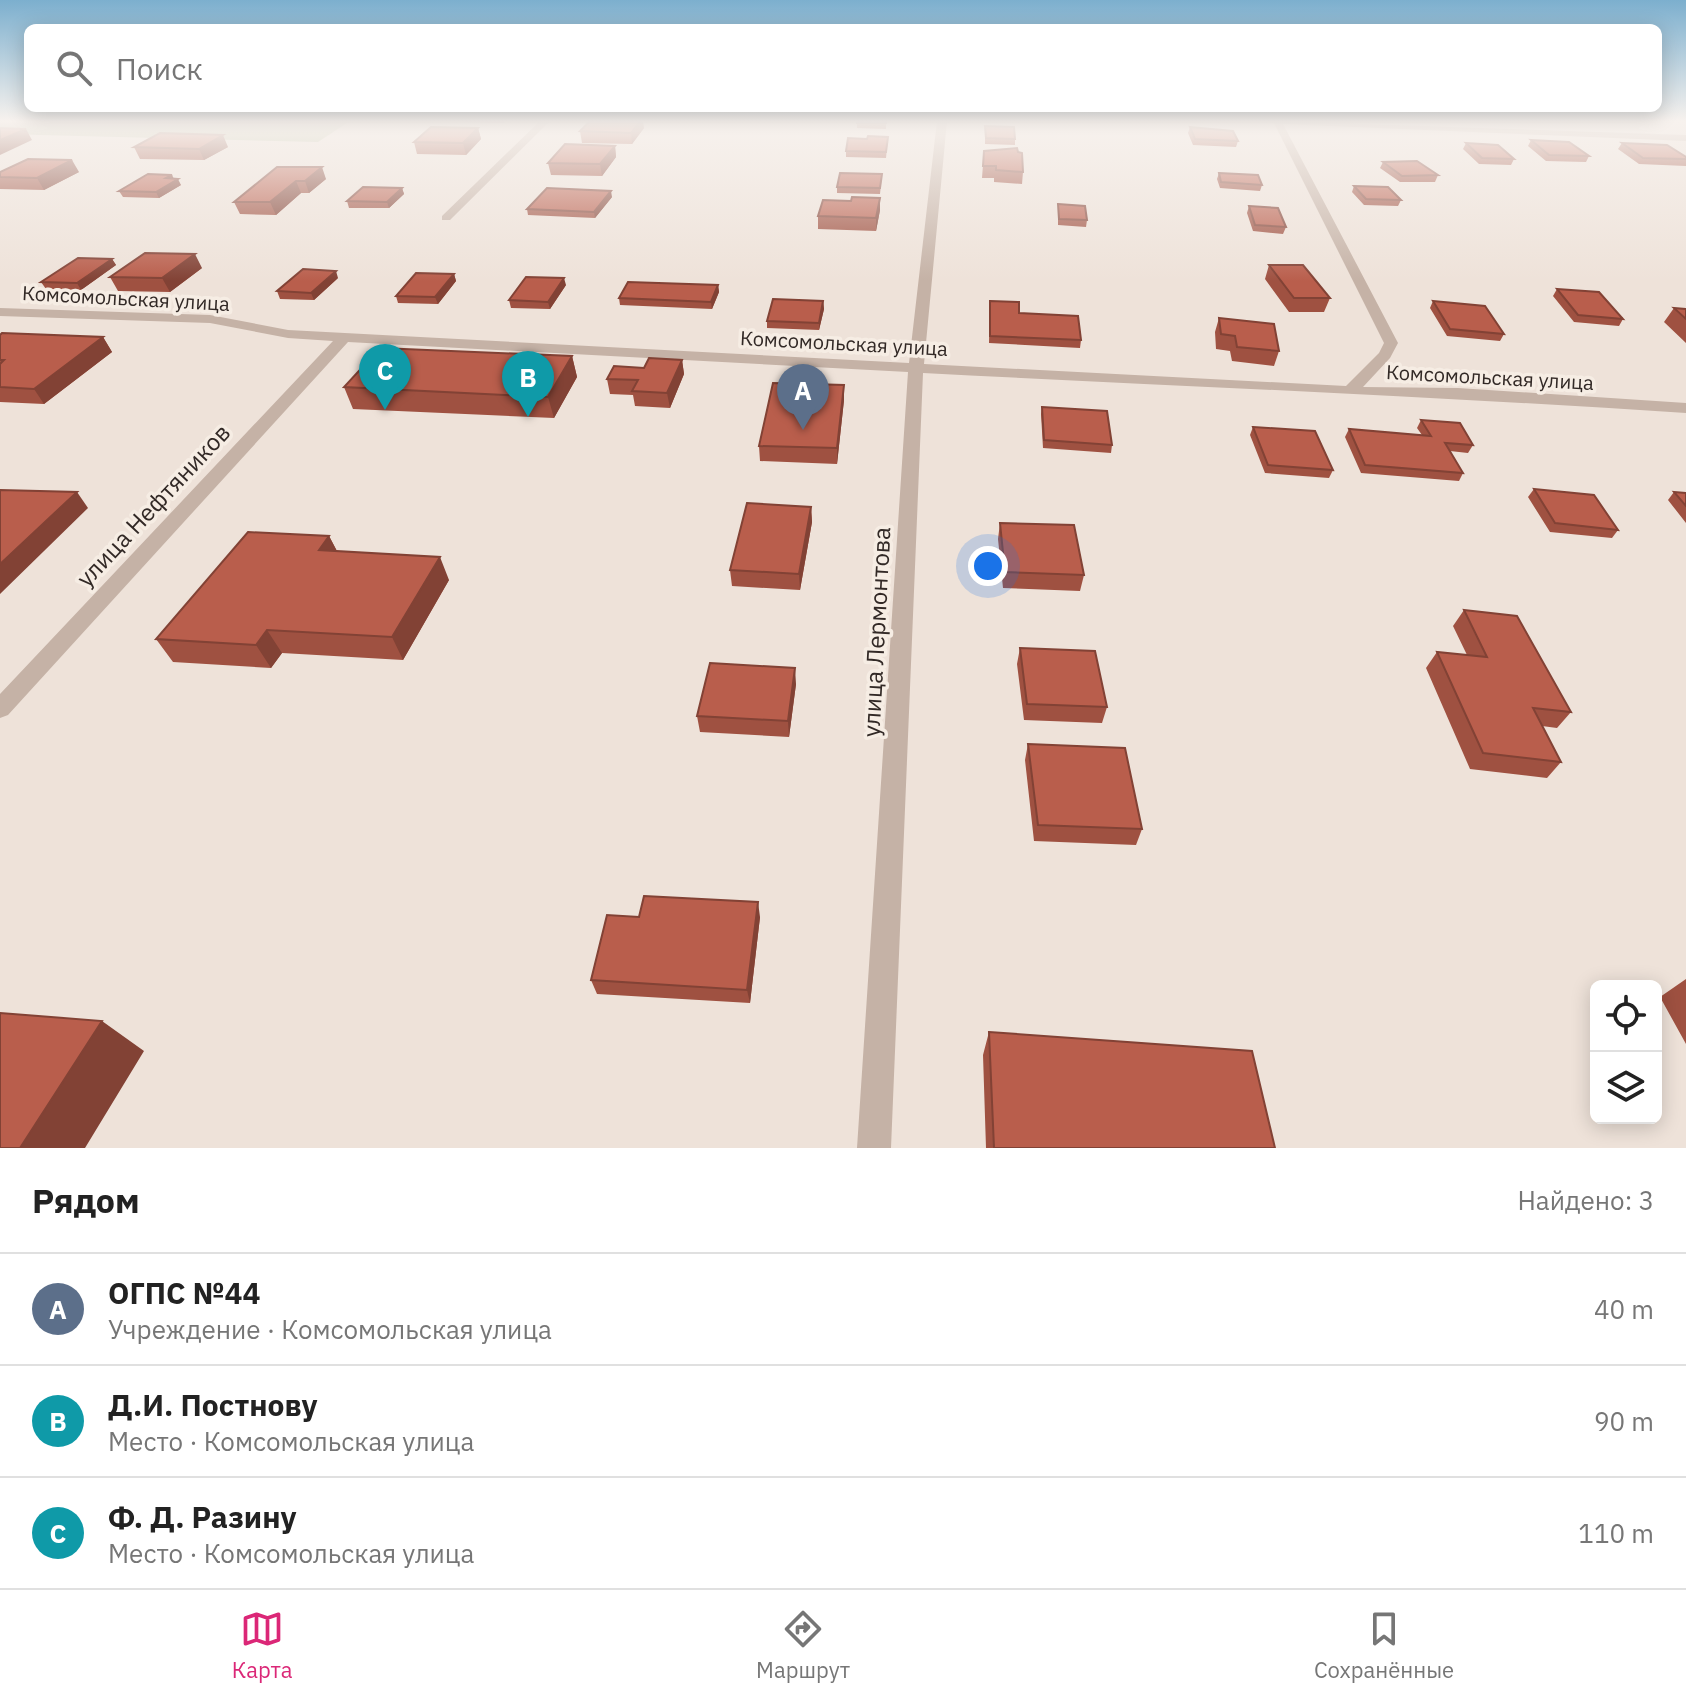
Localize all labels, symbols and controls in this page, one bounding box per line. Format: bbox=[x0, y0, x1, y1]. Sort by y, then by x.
search box bbox=[24, 24, 1662, 112]
icon: search bbox=[52, 46, 96, 90]
text: Поиск bbox=[116, 49, 203, 88]
street label: Комсомольская улица bbox=[21, 279, 231, 317]
street label: Комсомольская улица bbox=[739, 324, 949, 362]
pin: C bbox=[359, 344, 411, 410]
pin: B bbox=[502, 351, 554, 417]
street label: Комсомольская улица bbox=[1385, 358, 1595, 396]
pin: A bbox=[777, 364, 829, 430]
street label: улица Нефтяников bbox=[69, 417, 237, 593]
street label: улица Лермонтова bbox=[855, 526, 897, 738]
your location bbox=[968, 546, 1008, 586]
map controls bbox=[1590, 980, 1662, 1124]
button: locate bbox=[1590, 980, 1662, 1052]
button: layers bbox=[1590, 1052, 1662, 1124]
text: Рядом bbox=[32, 1178, 140, 1222]
text: Найдено: 3 bbox=[1517, 1183, 1654, 1217]
text: ОГПС №44 bbox=[108, 1273, 261, 1312]
text: A bbox=[49, 1292, 67, 1326]
text: 40 m bbox=[1594, 1292, 1654, 1326]
text: Учреждение · Комсомольская улица bbox=[108, 1312, 552, 1346]
text: Д.И. Постнову bbox=[108, 1385, 318, 1424]
text: B bbox=[49, 1404, 67, 1438]
text: 90 m bbox=[1594, 1404, 1654, 1438]
text: Место · Комсомольская улица bbox=[108, 1424, 474, 1458]
text: Ф. Д. Разину bbox=[108, 1497, 297, 1536]
text: C bbox=[50, 1516, 66, 1550]
text: 110 m bbox=[1578, 1516, 1654, 1550]
text: Место · Комсомольская улица bbox=[108, 1536, 474, 1570]
tab: Карта bbox=[232, 1607, 292, 1684]
tab: Маршрут bbox=[756, 1607, 850, 1684]
tab: Сохранённые bbox=[1314, 1607, 1454, 1684]

